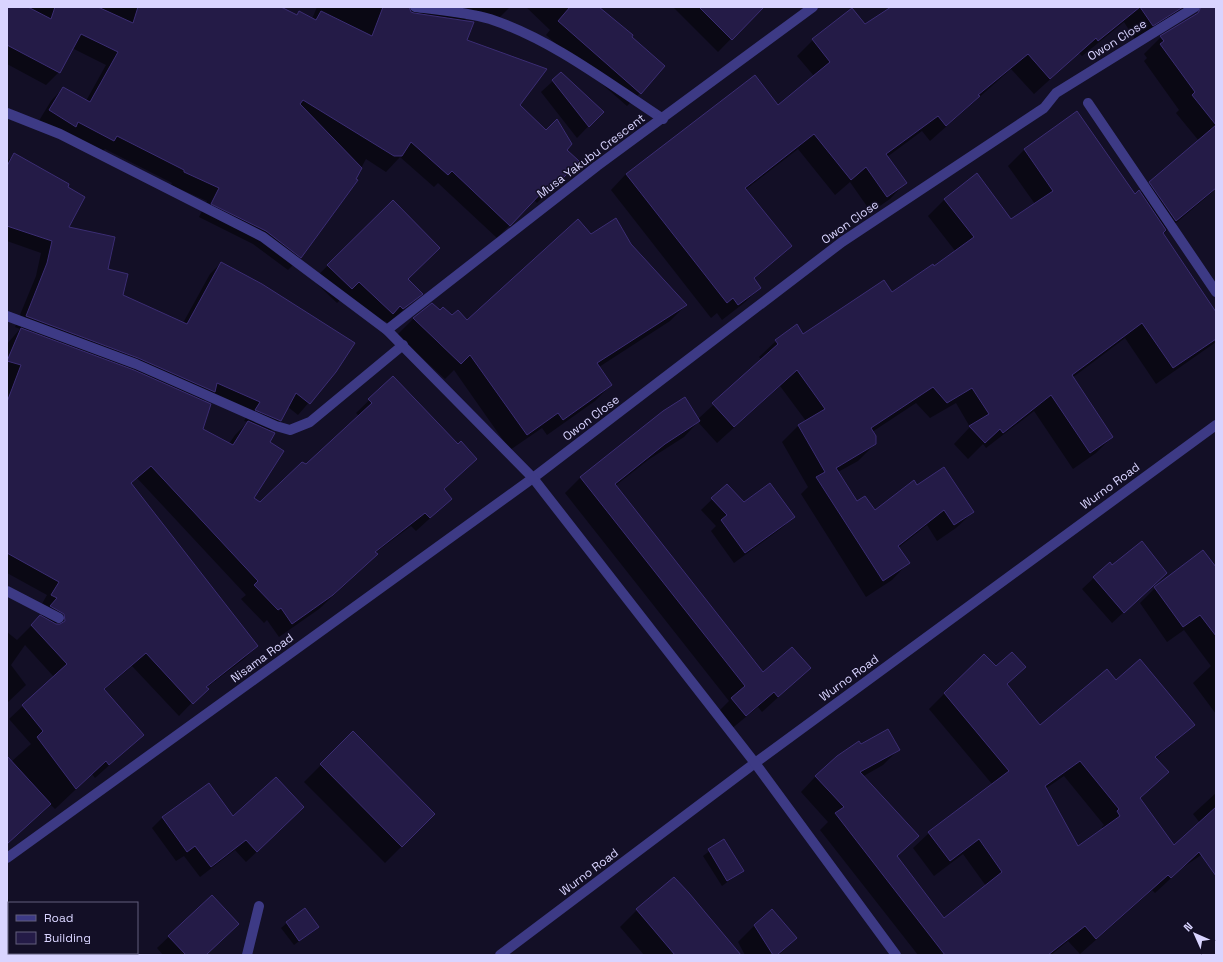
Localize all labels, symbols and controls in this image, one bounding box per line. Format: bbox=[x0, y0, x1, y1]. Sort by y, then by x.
street label: Owon Close bbox=[1084, 15, 1150, 65]
street label: Musa Yakubu Crescent bbox=[534, 110, 648, 202]
street label: Owon Close bbox=[818, 196, 882, 248]
street label: Owon Close bbox=[559, 391, 623, 445]
street label: Wurno Road bbox=[1077, 459, 1143, 513]
street label: Nisama Road bbox=[227, 630, 297, 686]
street label: Wurno Road bbox=[816, 651, 882, 705]
street label: Wurno Road bbox=[556, 845, 622, 899]
legend bbox=[8, 902, 138, 954]
text: Road bbox=[44, 910, 73, 926]
north arrow bbox=[1175, 914, 1215, 954]
text: N bbox=[1180, 919, 1195, 934]
text: Building bbox=[44, 930, 91, 946]

